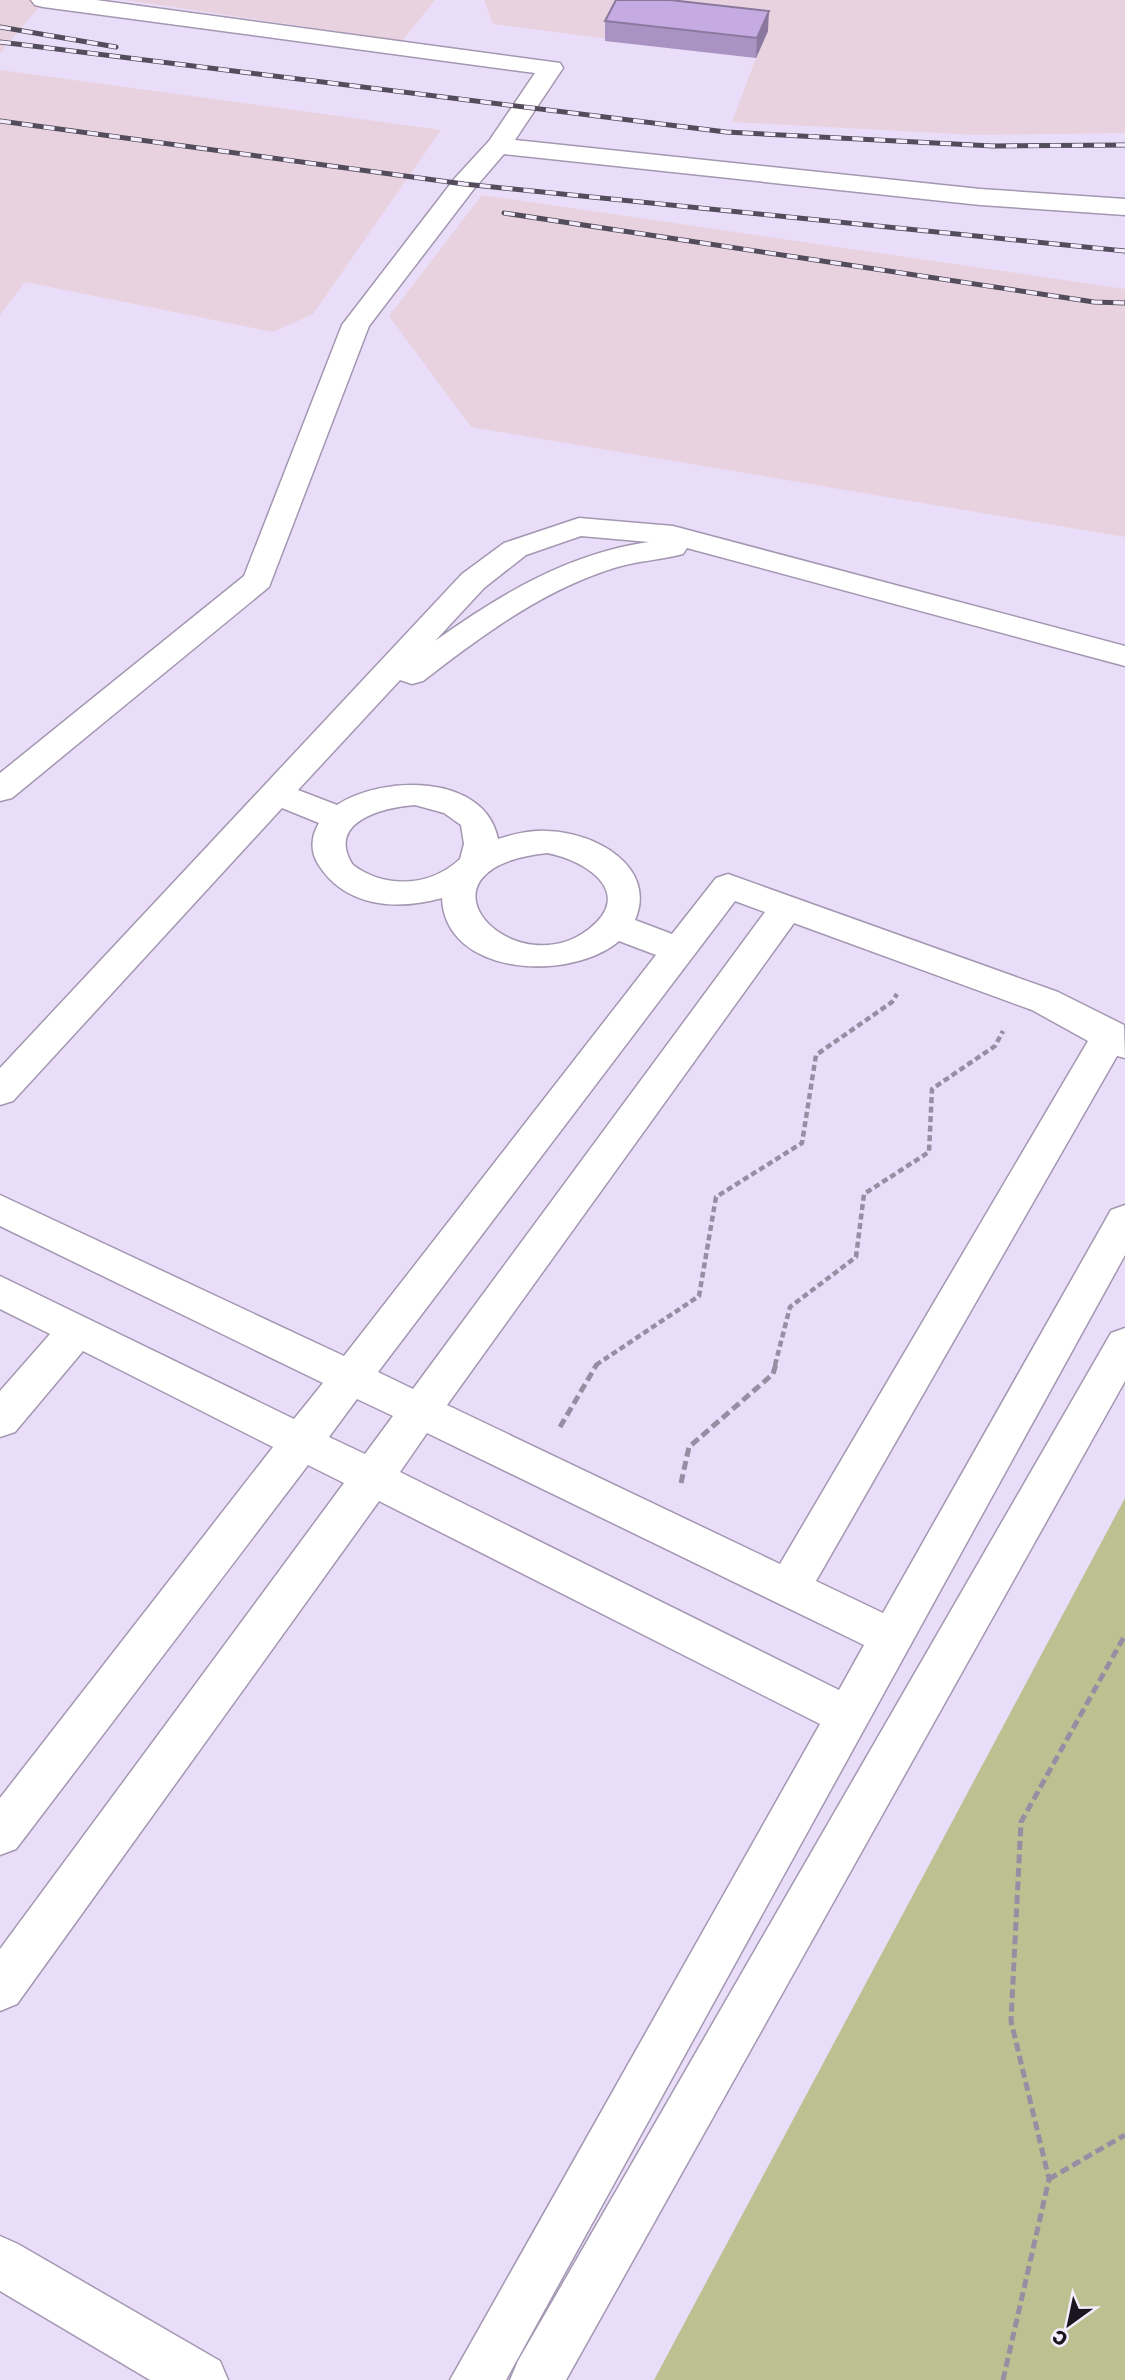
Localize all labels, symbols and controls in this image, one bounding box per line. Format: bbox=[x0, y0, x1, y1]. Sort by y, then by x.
north arrow bbox=[1034, 2289, 1104, 2359]
text: С bbox=[1048, 2325, 1071, 2352]

